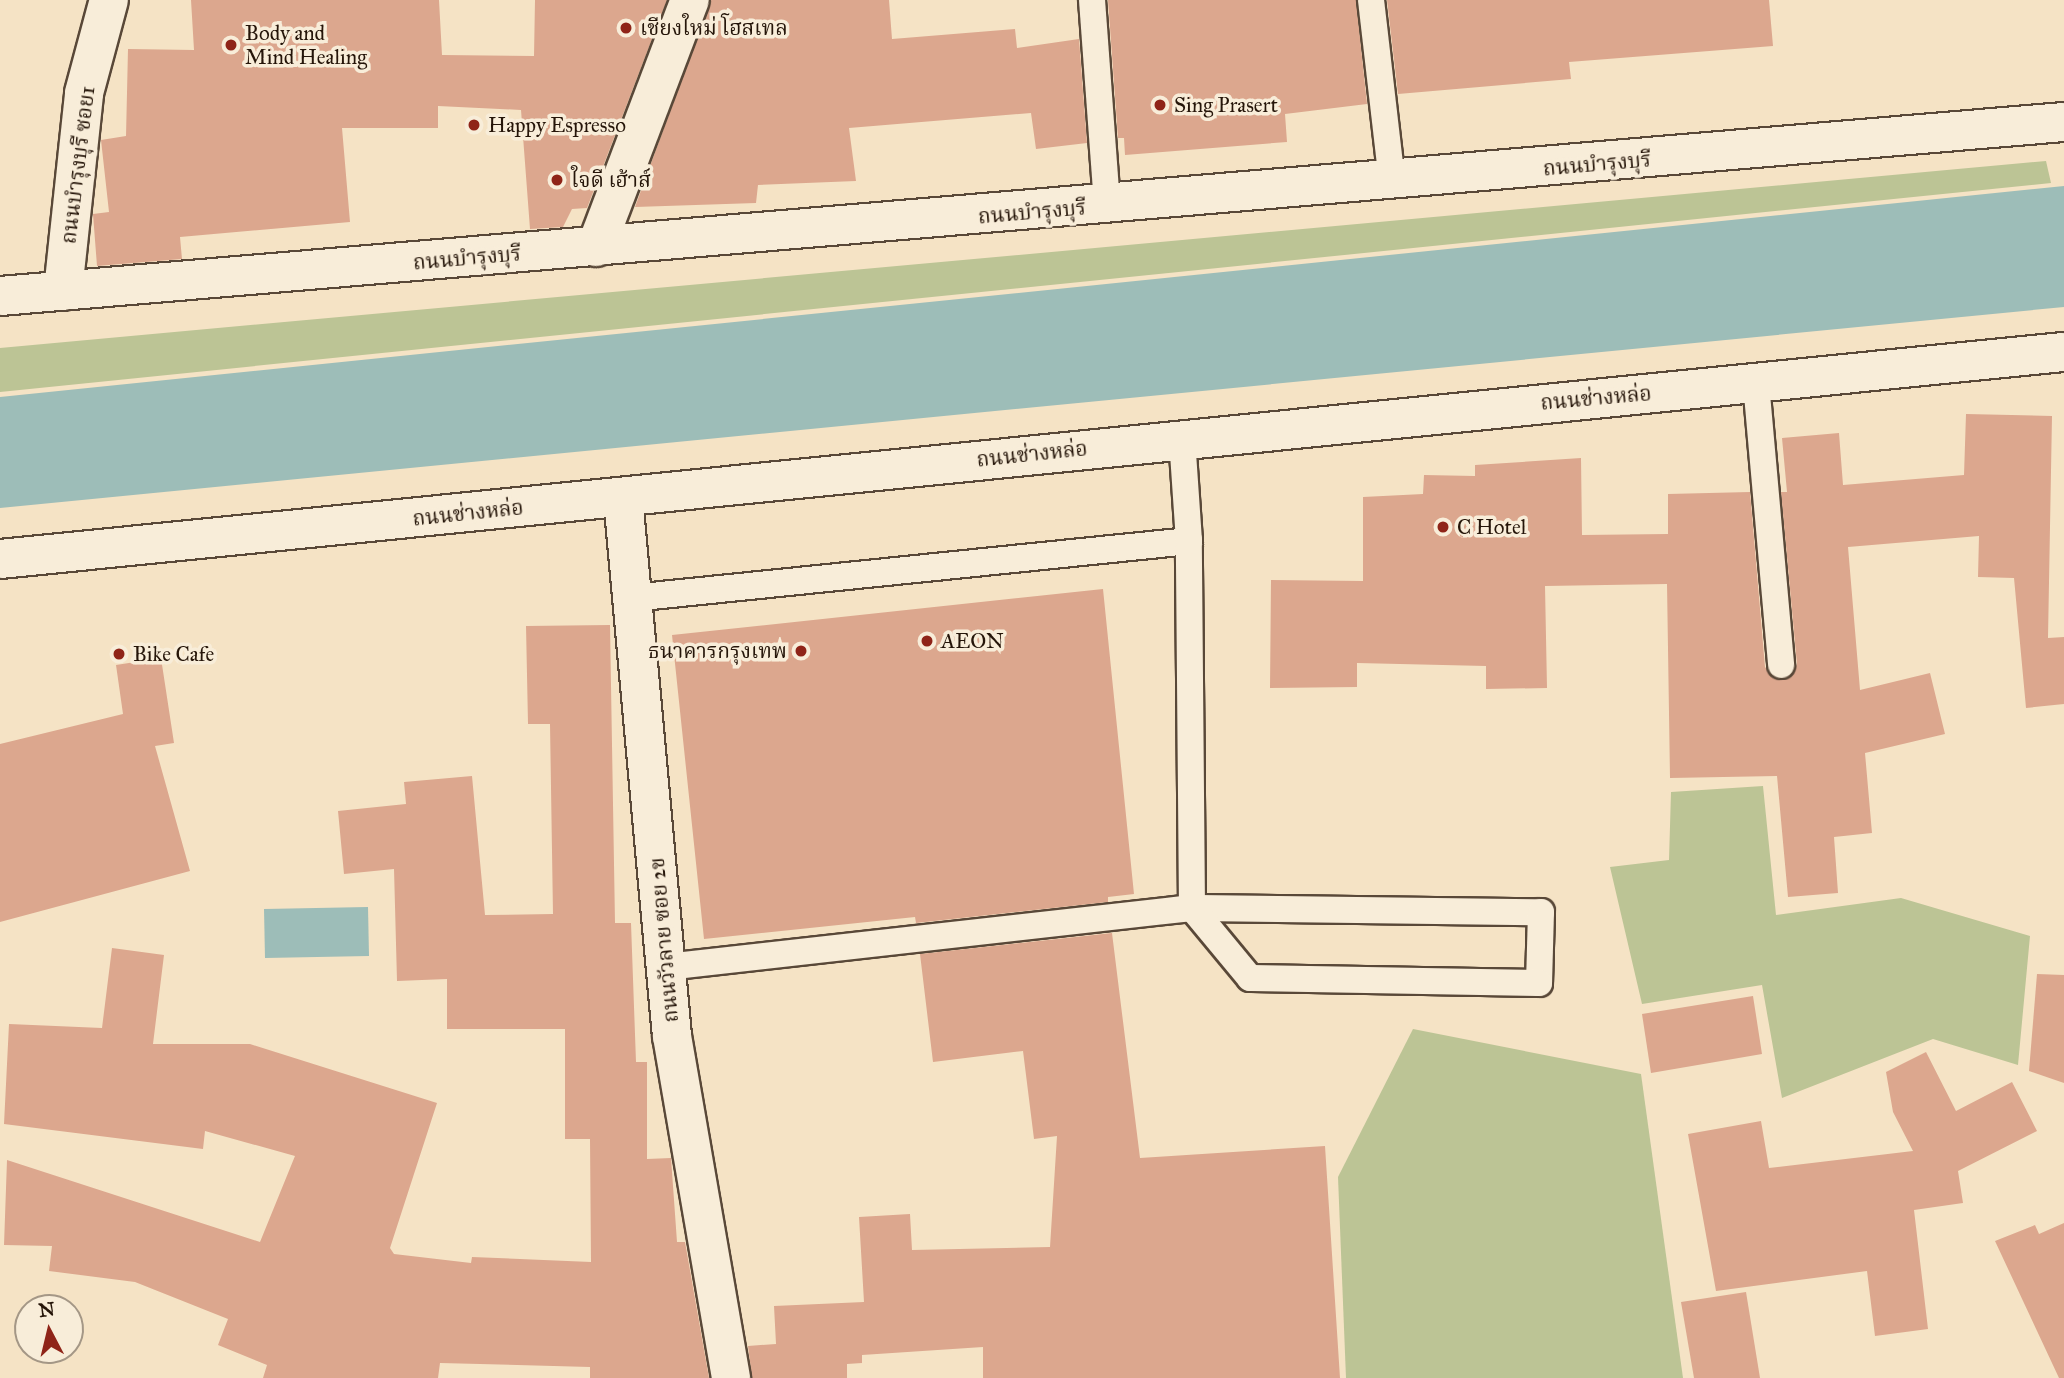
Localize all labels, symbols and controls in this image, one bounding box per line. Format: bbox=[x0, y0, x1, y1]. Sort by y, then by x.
place label: เชียงใหม่ โฮสเทล bbox=[640, 15, 788, 41]
place label: Body and Mind Healing bbox=[245, 20, 367, 70]
marker: เชียงใหม่ โฮสเทล bbox=[618, 20, 634, 36]
marker: Body and Mind Healing bbox=[223, 37, 239, 53]
street label: ถนนบำรุงบุรี ซอย1 bbox=[56, 85, 100, 245]
place label: Sing Prasert bbox=[1174, 92, 1278, 118]
marker: Sing Prasert bbox=[1152, 97, 1168, 113]
place label: Happy Espresso bbox=[488, 112, 626, 138]
marker: Happy Espresso bbox=[466, 117, 482, 133]
street label: ถนนบำรุงบุรี bbox=[1542, 147, 1652, 181]
place label: ใจดี เฮ้าส์ bbox=[571, 167, 651, 193]
marker: ใจดี เฮ้าส์ bbox=[549, 172, 565, 188]
street label: ถนนบำรุงบุรี bbox=[977, 195, 1087, 229]
street label: ถนนบำรุงบุรี bbox=[412, 241, 522, 275]
street label: ถนนช่างหล่อ bbox=[1539, 381, 1653, 415]
street label: ถนนช่างหล่อ bbox=[975, 436, 1089, 472]
street label: ถนนช่างหล่อ bbox=[411, 495, 525, 531]
place label: C Hotel bbox=[1457, 514, 1526, 540]
marker: C Hotel bbox=[1435, 519, 1451, 535]
place label: AEON bbox=[941, 628, 1004, 654]
marker: AEON bbox=[919, 633, 935, 649]
place label: ธนาคารกรุงเทพ bbox=[648, 638, 787, 664]
place label: Bike Cafe bbox=[133, 641, 214, 667]
marker: ธนาคารกรุงเทพ bbox=[793, 643, 809, 659]
marker: Bike Cafe bbox=[111, 646, 127, 662]
street label: ถนนวัวลาย ซอย 2ข bbox=[644, 856, 684, 1024]
north arrow bbox=[14, 1294, 84, 1364]
text: N bbox=[37, 1297, 56, 1322]

